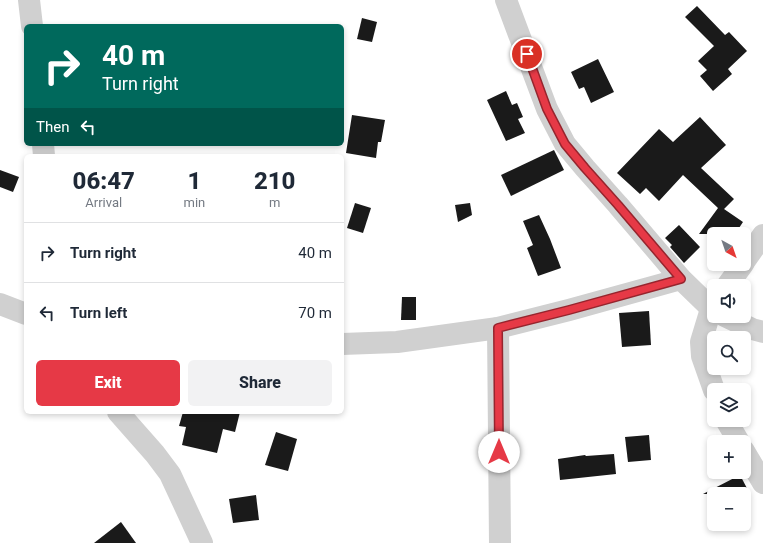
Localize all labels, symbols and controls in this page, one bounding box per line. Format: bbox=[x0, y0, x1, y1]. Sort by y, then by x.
pin bbox=[510, 37, 544, 71]
text: 40 m bbox=[102, 39, 165, 72]
icon: right bbox=[36, 40, 88, 92]
icon: arrive bbox=[516, 43, 538, 65]
text: Turn right bbox=[102, 73, 179, 94]
icon: left bbox=[77, 116, 99, 138]
text: Then bbox=[36, 118, 69, 136]
text: 06:47 bbox=[73, 167, 135, 195]
text: 1 bbox=[187, 167, 201, 195]
text: 210 bbox=[254, 167, 295, 195]
text: Arrival bbox=[85, 195, 122, 210]
text: min bbox=[184, 195, 205, 210]
text: m bbox=[269, 195, 280, 210]
north arrow bbox=[707, 227, 751, 271]
map controls bbox=[707, 227, 751, 531]
icon: right bbox=[36, 242, 58, 264]
text: Turn right bbox=[70, 244, 136, 262]
text: 40 m bbox=[298, 244, 332, 262]
button: sound bbox=[707, 279, 751, 323]
icon: left bbox=[36, 302, 58, 324]
text: Turn left bbox=[70, 304, 127, 322]
text: 70 m bbox=[298, 304, 332, 322]
button: search bbox=[707, 331, 751, 375]
button: Exit bbox=[36, 360, 180, 406]
button: Share bbox=[188, 360, 332, 406]
button: layers bbox=[707, 383, 751, 427]
position arrow bbox=[478, 431, 520, 473]
button: + bbox=[707, 435, 751, 479]
button: − bbox=[707, 487, 751, 531]

